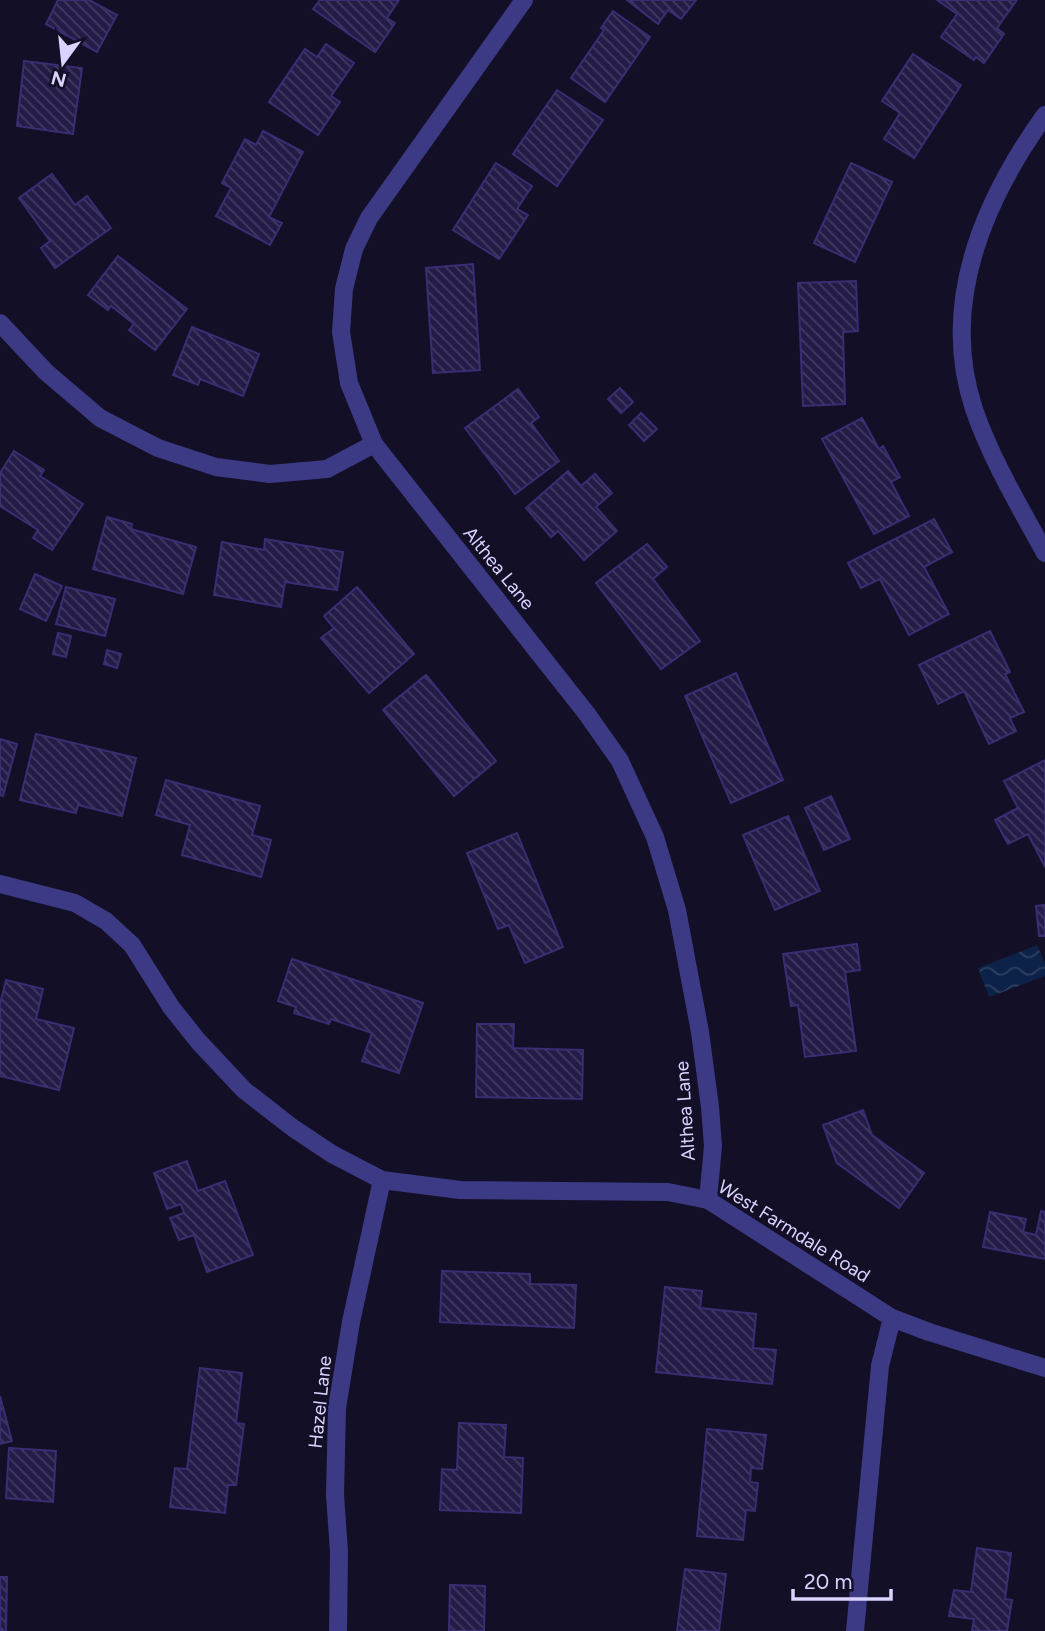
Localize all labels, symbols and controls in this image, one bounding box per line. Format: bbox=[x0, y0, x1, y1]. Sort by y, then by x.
north arrow bbox=[28, 28, 98, 98]
text: N bbox=[49, 66, 69, 92]
street label: Althea Lane bbox=[459, 522, 539, 614]
street label: Althea Lane bbox=[670, 1060, 700, 1162]
street label: West Farmdale Road bbox=[714, 1175, 874, 1287]
street label: Hazel Lane bbox=[304, 1355, 336, 1449]
scale bar bbox=[793, 1558, 891, 1602]
text: 20 m bbox=[804, 1569, 852, 1594]

